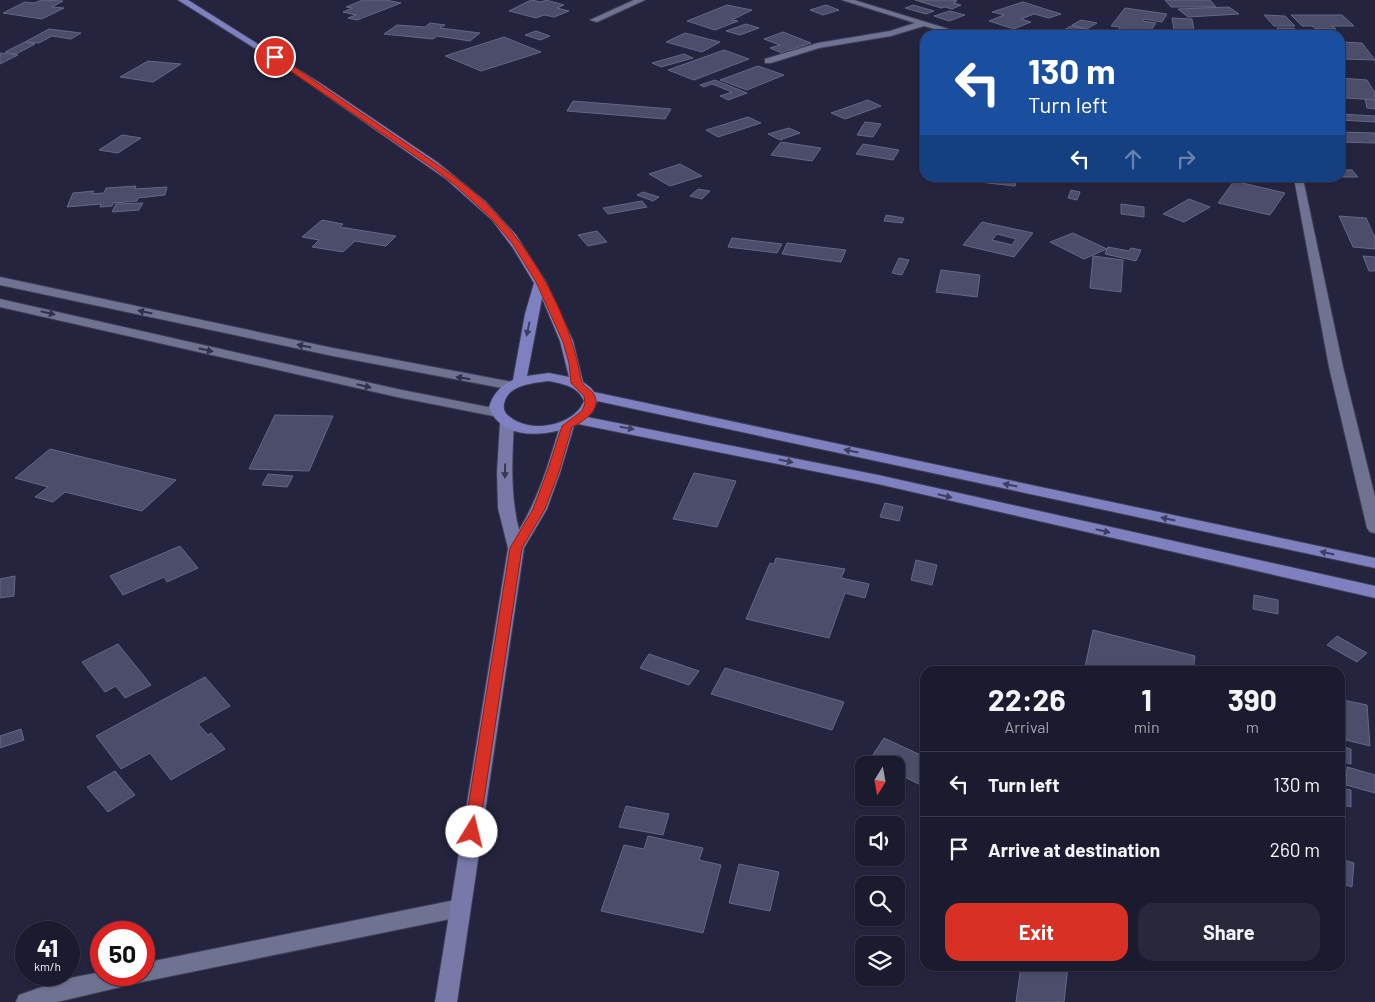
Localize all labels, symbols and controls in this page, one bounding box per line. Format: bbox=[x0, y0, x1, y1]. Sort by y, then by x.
pin bbox=[254, 36, 296, 78]
icon: arrive bbox=[261, 43, 289, 71]
text: 130 m bbox=[1028, 49, 1115, 91]
icon: left bbox=[945, 50, 1010, 115]
text: Turn left bbox=[1028, 91, 1108, 117]
icon: left bbox=[1066, 145, 1094, 173]
icon: ahead bbox=[1119, 145, 1147, 173]
icon: right bbox=[1172, 145, 1200, 173]
one-way arrow bbox=[138, 308, 153, 316]
one-way arrow bbox=[40, 309, 55, 317]
one-way arrow bbox=[523, 322, 531, 338]
one-way arrow bbox=[297, 342, 312, 350]
one-way arrow bbox=[198, 346, 214, 354]
one-way arrow bbox=[455, 373, 471, 381]
one-way arrow bbox=[357, 382, 372, 390]
one-way arrow bbox=[619, 425, 635, 433]
one-way arrow bbox=[842, 446, 858, 454]
one-way arrow bbox=[779, 457, 794, 465]
one-way arrow bbox=[501, 463, 509, 479]
one-way arrow bbox=[1002, 481, 1017, 489]
one-way arrow bbox=[937, 492, 952, 500]
one-way arrow bbox=[1161, 515, 1176, 523]
one-way arrow bbox=[1096, 527, 1111, 535]
one-way arrow bbox=[1320, 549, 1335, 557]
text: 22:26 bbox=[988, 681, 1066, 717]
text: 1 bbox=[1141, 681, 1152, 717]
text: 390 bbox=[1228, 681, 1277, 717]
text: Arrival bbox=[1004, 717, 1049, 736]
text: min bbox=[1134, 717, 1160, 736]
text: m bbox=[1246, 717, 1259, 736]
north arrow bbox=[855, 756, 905, 806]
map controls bbox=[855, 756, 905, 986]
icon: left bbox=[945, 770, 973, 798]
text: Turn left bbox=[988, 773, 1059, 796]
text: 130 m bbox=[1273, 773, 1320, 796]
position arrow bbox=[445, 805, 497, 857]
button: sound bbox=[855, 816, 905, 866]
icon: arrive bbox=[945, 835, 973, 863]
text: Arrive at destination bbox=[988, 838, 1160, 861]
text: 260 m bbox=[1270, 838, 1320, 861]
button: search bbox=[855, 876, 905, 926]
button: Exit bbox=[945, 903, 1128, 961]
button: Share bbox=[1138, 903, 1320, 961]
speed limit sign: 50 bbox=[90, 921, 155, 986]
text: 41 bbox=[37, 932, 58, 962]
button: layers bbox=[855, 936, 905, 986]
text: km/h bbox=[34, 959, 61, 973]

